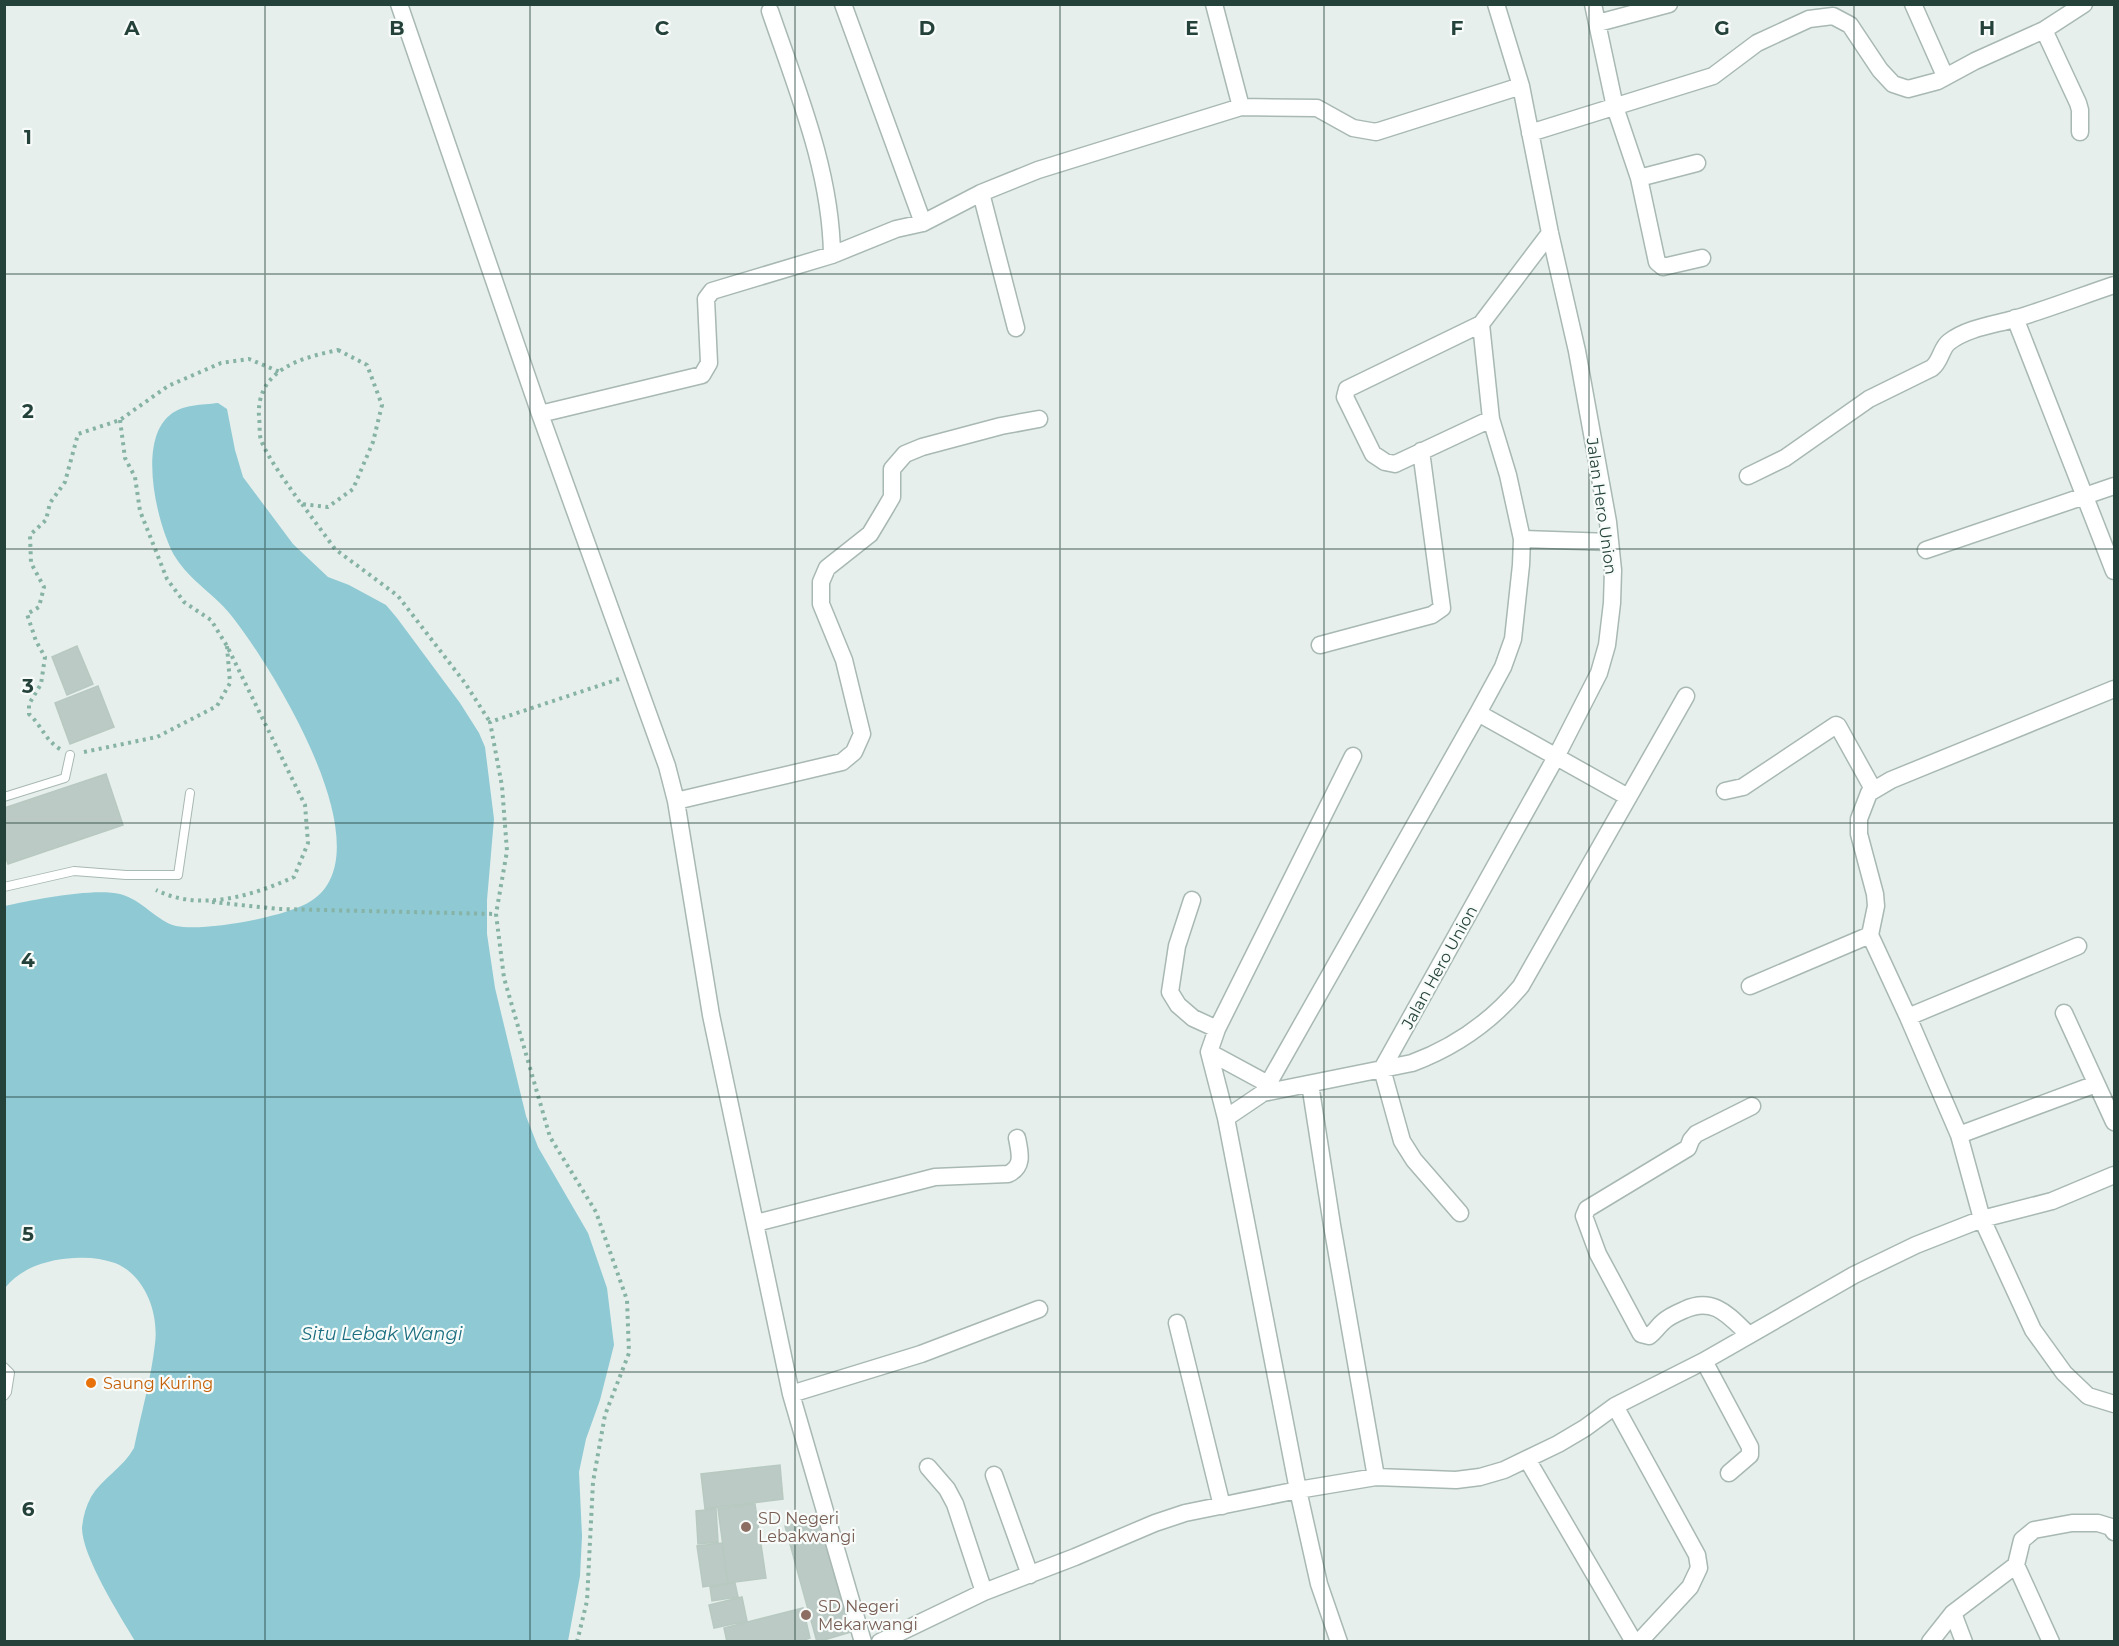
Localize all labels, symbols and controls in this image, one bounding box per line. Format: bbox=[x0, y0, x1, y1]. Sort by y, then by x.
text: A bbox=[123, 16, 140, 40]
text: B bbox=[389, 16, 405, 40]
text: C bbox=[655, 16, 670, 40]
text: D bbox=[919, 16, 935, 40]
text: E bbox=[1185, 16, 1199, 40]
text: F bbox=[1451, 16, 1464, 40]
text: G bbox=[1714, 16, 1730, 40]
text: H bbox=[1979, 16, 1995, 40]
text: 1 bbox=[24, 125, 32, 149]
text: 2 bbox=[22, 399, 34, 423]
street label: Jalan Hero Union bbox=[1582, 435, 1621, 576]
text: 3 bbox=[21, 674, 34, 698]
street label: Jalan Hero Union bbox=[1397, 902, 1481, 1033]
text: 4 bbox=[21, 948, 35, 972]
text: 5 bbox=[22, 1222, 34, 1246]
water label: Situ Lebak Wangi bbox=[301, 1323, 463, 1345]
place label: Saung Kuring bbox=[103, 1374, 213, 1393]
marker: Saung Kuring bbox=[84, 1376, 98, 1390]
text: 6 bbox=[22, 1497, 35, 1521]
place label: SD Negeri Lebakwangi bbox=[758, 1509, 856, 1546]
marker: SD Negeri Lebakwangi bbox=[739, 1520, 753, 1534]
place label: SD Negeri Mekarwangi bbox=[818, 1597, 918, 1634]
marker: SD Negeri Mekarwangi bbox=[799, 1608, 813, 1622]

